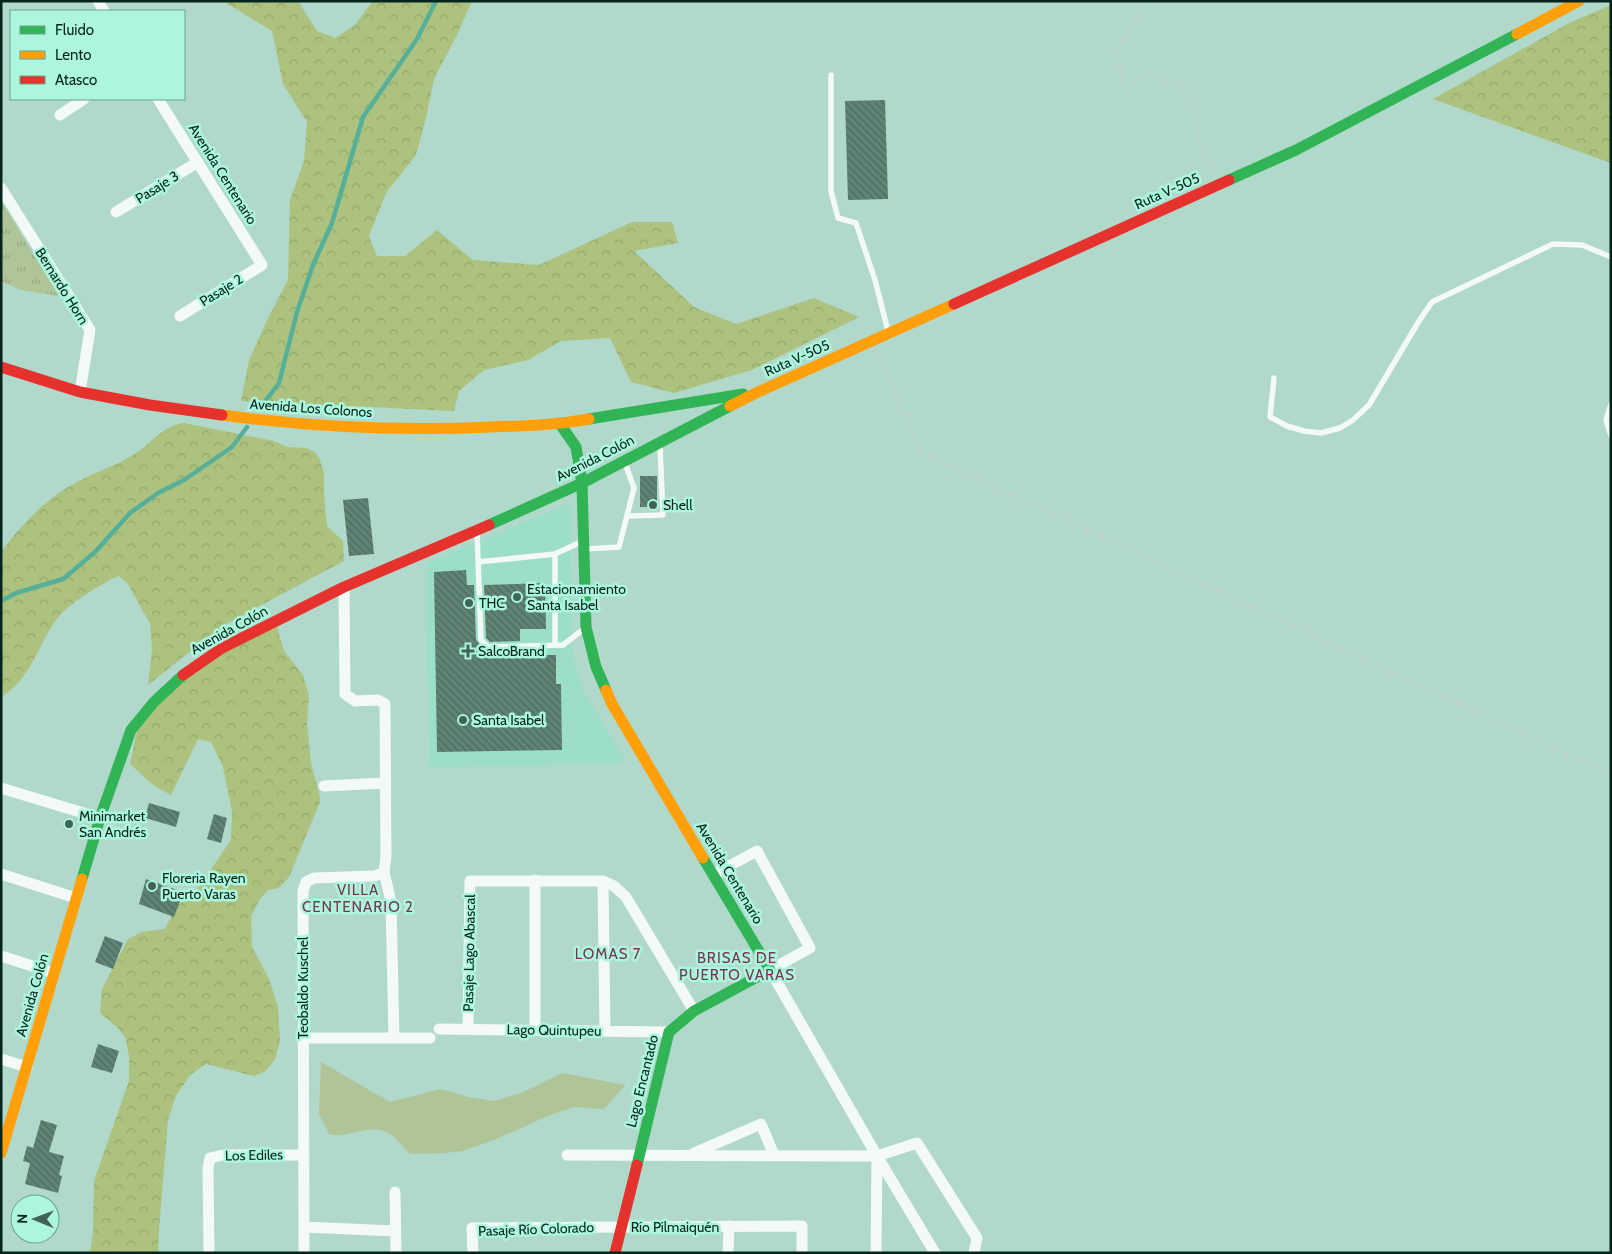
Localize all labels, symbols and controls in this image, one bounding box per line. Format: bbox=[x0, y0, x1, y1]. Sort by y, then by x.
legend bbox=[10, 10, 185, 100]
text: Fluido bbox=[55, 21, 94, 39]
text: Lento bbox=[55, 46, 92, 64]
text: Atasco bbox=[55, 71, 97, 89]
street label: Avenida Centenario bbox=[185, 120, 261, 228]
street label: Pasaje 3 bbox=[132, 167, 182, 207]
street label: Ruta V-505 bbox=[1132, 169, 1202, 213]
street label: Bernardo Horn bbox=[31, 244, 93, 328]
street label: Pasaje 2 bbox=[196, 270, 246, 310]
street label: Ruta V-505 bbox=[762, 336, 832, 380]
street label: Avenida Los Colonos bbox=[249, 395, 373, 421]
street label: Avenida Colón bbox=[553, 431, 637, 485]
place label: Shell bbox=[663, 496, 693, 514]
marker: Shell bbox=[647, 499, 659, 511]
place label: Estacionamiento Santa Isabel bbox=[527, 580, 626, 614]
marker: Estacionamiento Santa Isabel bbox=[511, 591, 523, 603]
place label: THC bbox=[479, 594, 505, 612]
marker: THC bbox=[463, 597, 475, 609]
street label: Avenida Colón bbox=[187, 601, 271, 659]
place label: SalcoBrand bbox=[478, 642, 545, 660]
marker: SalcoBrand bbox=[462, 645, 474, 657]
place label: Santa Isabel bbox=[473, 711, 545, 729]
marker: Santa Isabel bbox=[457, 714, 469, 726]
place label: Minimarket San Andrés bbox=[79, 807, 147, 841]
marker: Minimarket San Andrés bbox=[63, 818, 75, 830]
street label: Avenida Centenario bbox=[693, 819, 768, 927]
place label: Floreria Rayen Puerto Varas bbox=[162, 869, 246, 903]
marker: Floreria Rayen Puerto Varas bbox=[146, 880, 158, 892]
district label: VILLA CENTENARIO 2 bbox=[302, 881, 414, 916]
street label: Pasaje Lago Abascal bbox=[459, 894, 479, 1012]
street label: Teobaldo Kuschel bbox=[294, 936, 312, 1039]
district label: LOMAS 7 bbox=[575, 945, 641, 963]
district label: BRISAS DE PUERTO VARAS bbox=[679, 949, 795, 984]
street label: Avenida Colón bbox=[12, 951, 52, 1039]
street label: Lago Quintupeu bbox=[507, 1020, 601, 1040]
street label: Lago Encantado bbox=[622, 1033, 662, 1129]
street label: Los Ediles bbox=[225, 1145, 283, 1165]
north arrow bbox=[10, 1194, 60, 1244]
text: N bbox=[13, 1214, 31, 1224]
street label: Pasaje Río Colorado bbox=[478, 1218, 595, 1240]
street label: Río Pilmaiquén bbox=[631, 1218, 719, 1236]

